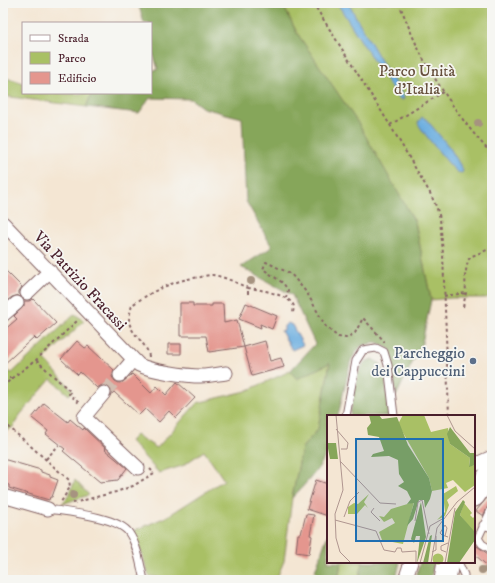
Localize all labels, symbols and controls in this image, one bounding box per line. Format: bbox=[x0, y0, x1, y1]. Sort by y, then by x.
legend bbox=[22, 22, 152, 94]
text: Strada bbox=[58, 31, 90, 46]
text: Parco bbox=[58, 51, 86, 66]
park label: Parco Unità d'Italia bbox=[379, 61, 455, 99]
text: Edificio bbox=[58, 71, 97, 86]
street label: Via Patrizio Fracassi bbox=[29, 226, 131, 334]
place label: Parcheggio dei Cappuccini bbox=[371, 343, 465, 381]
marker: Parcheggio dei Cappuccini bbox=[468, 356, 478, 366]
inset map bbox=[327, 415, 475, 563]

